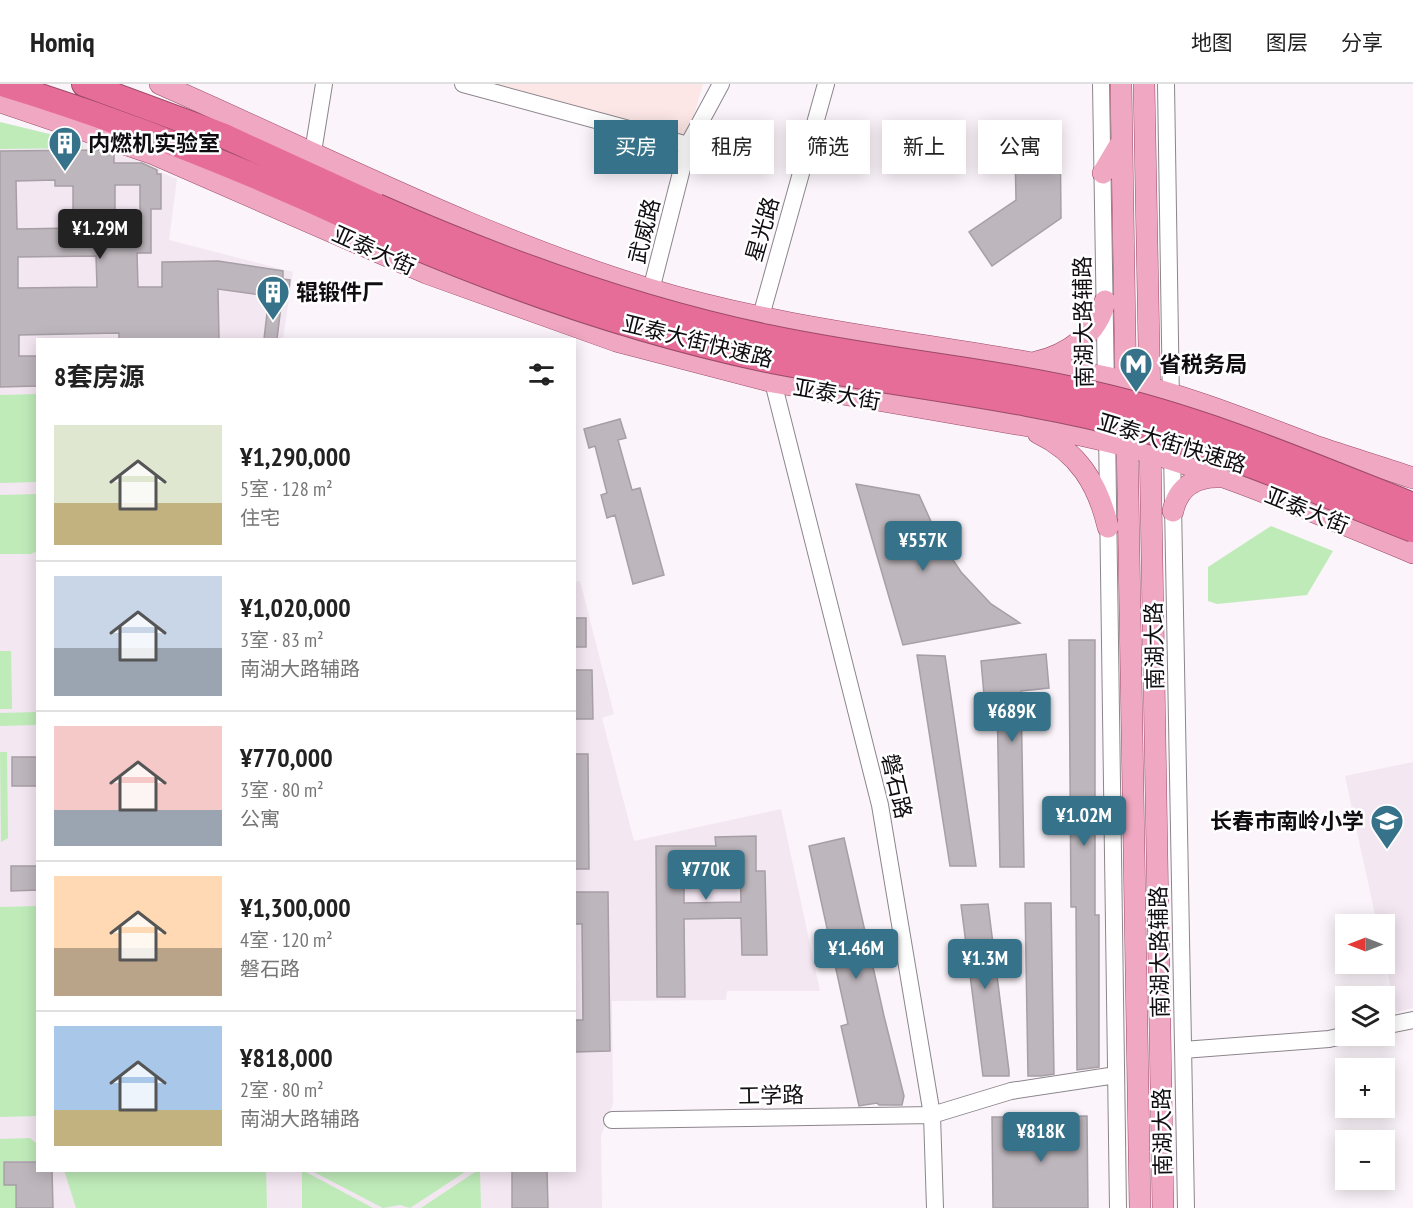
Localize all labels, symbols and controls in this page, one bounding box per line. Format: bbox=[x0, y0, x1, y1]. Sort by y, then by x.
text: Homiq bbox=[30, 23, 95, 60]
text: 地图 bbox=[1191, 29, 1233, 56]
text: 图层 bbox=[1266, 29, 1308, 56]
text: 分享 bbox=[1341, 29, 1383, 56]
chip: 买房 bbox=[594, 120, 678, 174]
chip: 租房 bbox=[690, 120, 774, 174]
chip: 筛选 bbox=[786, 120, 870, 174]
chip: 新上 bbox=[882, 120, 966, 174]
chip: 公寓 bbox=[978, 120, 1062, 174]
building icon: 内燃机实验室 bbox=[47, 125, 83, 172]
place label: 内燃机实验室 bbox=[88, 129, 220, 157]
street label: 星光路 bbox=[739, 193, 785, 265]
street label: 武威路 bbox=[622, 196, 666, 266]
pin: ¥1.29M bbox=[51, 209, 149, 260]
text: ¥1.29M bbox=[72, 215, 128, 241]
street label: 亚泰大街 bbox=[328, 219, 420, 281]
street label: 南湖大路辅路 bbox=[1068, 256, 1098, 388]
building icon: 辊锻件厂 bbox=[255, 274, 291, 321]
place label: 辊锻件厂 bbox=[296, 278, 384, 306]
street label: 亚泰大街快速路 bbox=[620, 309, 776, 373]
metro station icon: 省税务局 bbox=[1118, 346, 1154, 393]
place label: 省税务局 bbox=[1159, 350, 1247, 378]
icon: filters bbox=[525, 358, 558, 391]
text: 8套房源 bbox=[54, 360, 144, 393]
street label: 亚泰大街 bbox=[791, 373, 883, 415]
street label: 亚泰大街快速路 bbox=[1094, 407, 1250, 479]
text: ¥1,290,000 bbox=[240, 440, 351, 473]
icon: home bbox=[102, 449, 174, 521]
text: 5室 · 128 m² bbox=[240, 476, 333, 502]
street label: 亚泰大街 bbox=[1261, 481, 1353, 539]
text: 住宅 bbox=[240, 505, 280, 531]
pin: ¥557K bbox=[881, 521, 965, 572]
text: ¥557K bbox=[899, 527, 947, 553]
text: ¥1,020,000 bbox=[240, 591, 351, 624]
icon: home bbox=[102, 600, 174, 672]
street label: 南湖大路 bbox=[1139, 602, 1169, 690]
text: 3室 · 83 m² bbox=[240, 627, 324, 653]
text: 南湖大路辅路 bbox=[240, 656, 360, 682]
pin: ¥689K bbox=[970, 692, 1054, 743]
text: ¥689K bbox=[988, 698, 1036, 724]
text: ¥770,000 bbox=[240, 741, 333, 774]
icon: home bbox=[102, 750, 174, 822]
street label: 磐石路 bbox=[876, 751, 918, 821]
text: 3室 · 80 m² bbox=[240, 777, 324, 803]
pin: ¥1.02M bbox=[1035, 796, 1133, 847]
text: ¥1.02M bbox=[1056, 802, 1112, 828]
school or university icon: 长春市南岭小学 bbox=[1369, 803, 1405, 850]
text: 公寓 bbox=[240, 806, 280, 832]
place label: 长春市南岭小学 bbox=[1210, 807, 1364, 835]
pin: ¥770K bbox=[664, 850, 748, 901]
text: ¥770K bbox=[682, 856, 730, 882]
street label: 南湖大路辅路 bbox=[1144, 886, 1174, 1018]
text: ¥1,300,000 bbox=[240, 891, 351, 924]
icon: home bbox=[102, 900, 174, 972]
north arrow bbox=[1335, 914, 1395, 974]
map controls bbox=[1335, 914, 1395, 1190]
text: 4室 · 120 m² bbox=[240, 927, 333, 953]
pin: ¥1.46M bbox=[807, 929, 905, 980]
text: ¥1.46M bbox=[828, 935, 884, 961]
pin: ¥1.3M bbox=[943, 939, 1027, 990]
text: ¥1.3M bbox=[962, 945, 1008, 971]
text: 磐石路 bbox=[240, 956, 300, 982]
button: layers bbox=[1335, 986, 1395, 1046]
text: ¥818,000 bbox=[240, 1041, 333, 1074]
icon: home bbox=[102, 1050, 174, 1122]
button: + bbox=[1335, 1058, 1395, 1118]
text: 2室 · 80 m² bbox=[240, 1077, 324, 1103]
street label: 工学路 bbox=[738, 1080, 804, 1110]
street label: 南湖大路 bbox=[1147, 1088, 1177, 1176]
text: 南湖大路辅路 bbox=[240, 1106, 360, 1132]
pin: ¥818K bbox=[999, 1112, 1083, 1163]
text: ¥818K bbox=[1017, 1118, 1065, 1144]
button: − bbox=[1335, 1130, 1395, 1190]

